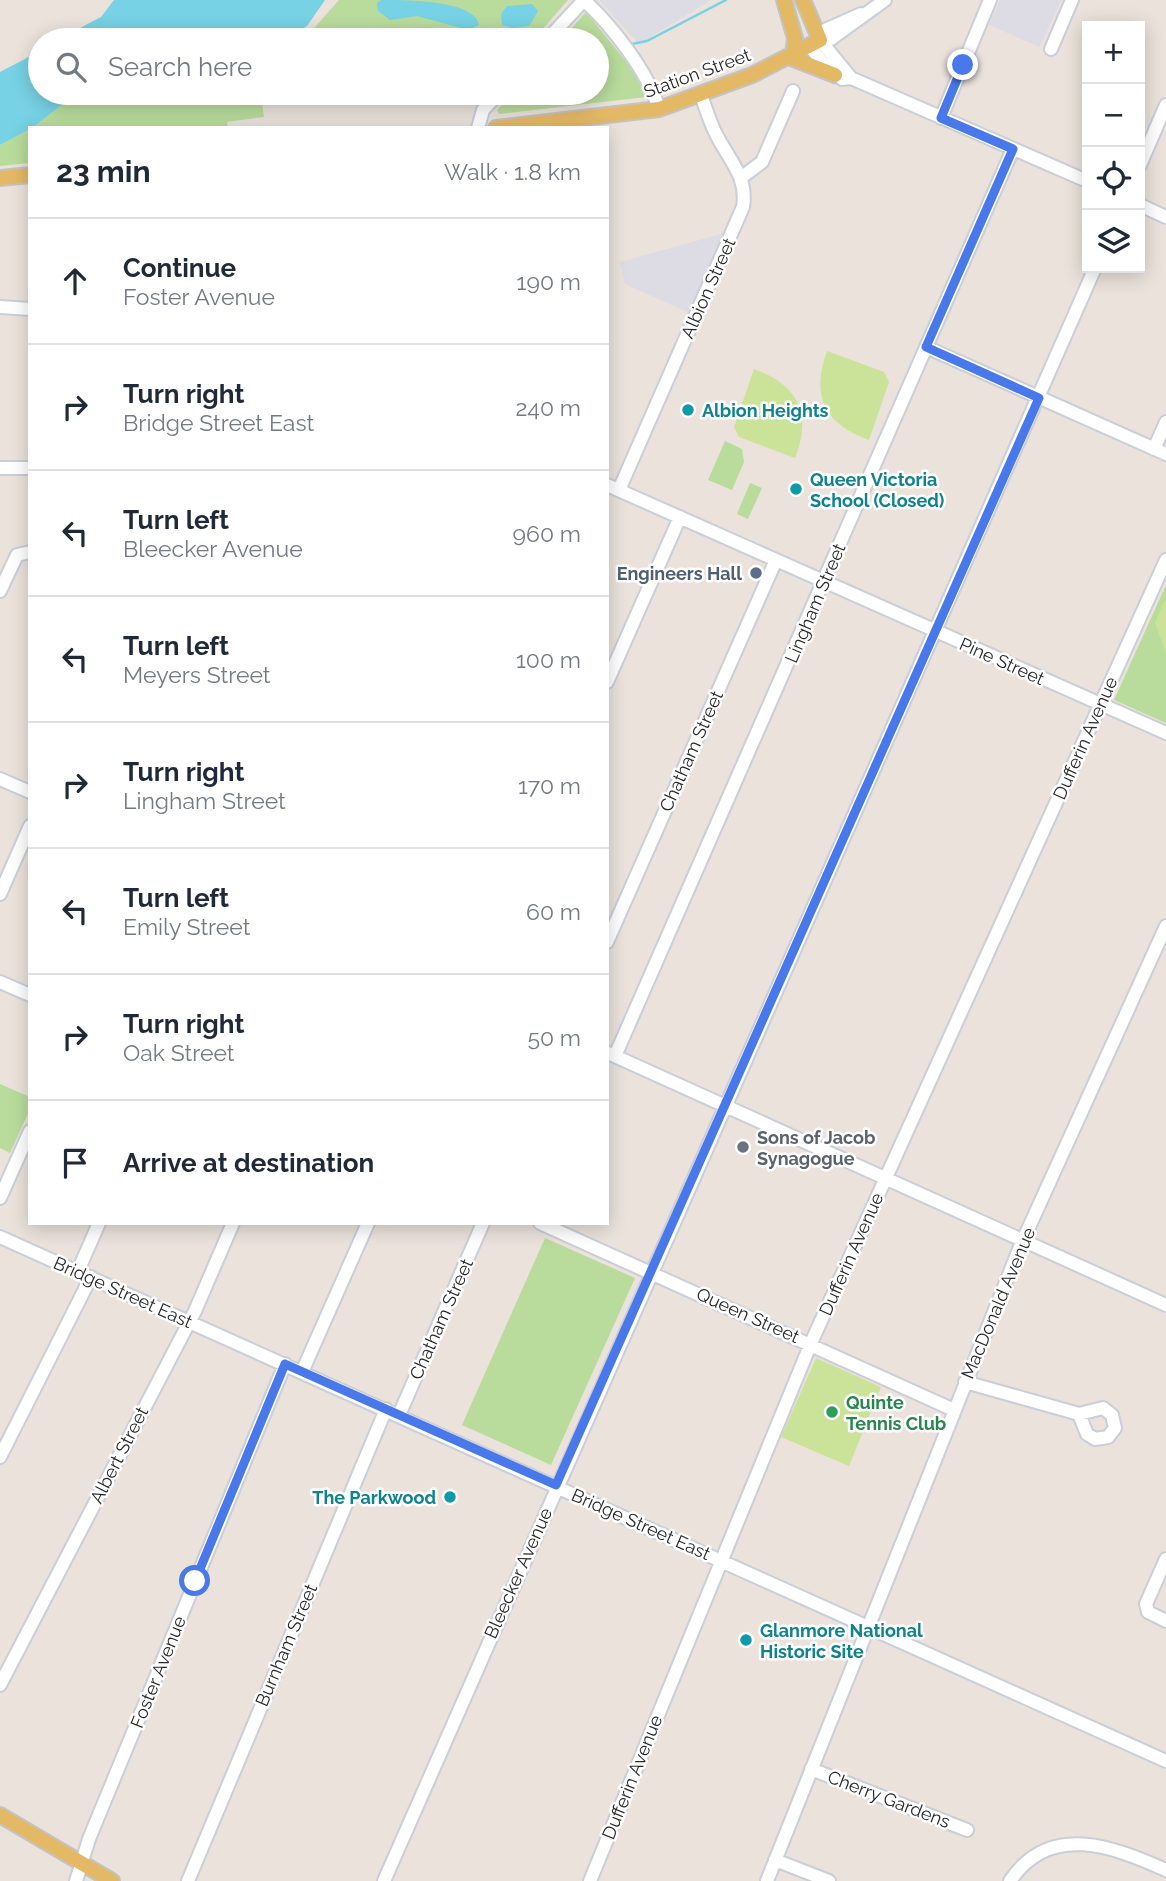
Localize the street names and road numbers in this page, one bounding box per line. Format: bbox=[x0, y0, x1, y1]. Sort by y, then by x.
street label: Station Street bbox=[641, 44, 753, 102]
street label: Albion Street bbox=[676, 234, 740, 342]
street label: Lingham Street bbox=[780, 540, 850, 666]
street label: Pine Street bbox=[956, 633, 1048, 689]
street label: Dufferin Avenue bbox=[1049, 673, 1122, 803]
street label: Chatham Street bbox=[655, 687, 727, 815]
street label: Dufferin Avenue bbox=[815, 1189, 888, 1319]
street label: MacDonald Avenue bbox=[957, 1224, 1040, 1382]
street label: Bridge Street East bbox=[50, 1252, 196, 1332]
street label: Chatham Street bbox=[405, 1255, 477, 1383]
street label: Queen Street bbox=[693, 1283, 803, 1347]
street label: Albert Street bbox=[86, 1403, 152, 1507]
street label: Bridge Street East bbox=[568, 1484, 714, 1564]
street label: Bleecker Avenue bbox=[480, 1504, 556, 1642]
street label: Burnham Street bbox=[251, 1581, 321, 1709]
street label: Foster Avenue bbox=[126, 1613, 190, 1731]
street label: Dufferin Avenue bbox=[597, 1711, 667, 1842]
street label: Cherry Gardens bbox=[825, 1766, 954, 1832]

